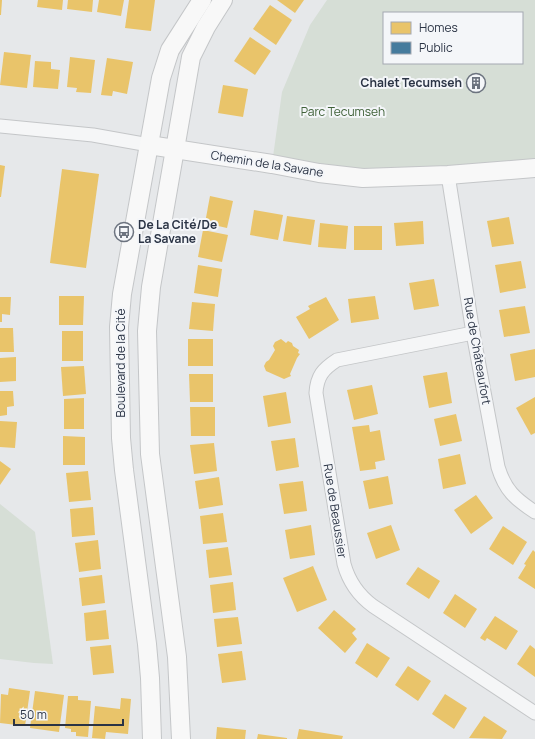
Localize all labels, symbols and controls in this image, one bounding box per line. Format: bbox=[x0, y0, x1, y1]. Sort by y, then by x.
legend bbox=[383, 12, 523, 64]
text: Homes bbox=[419, 19, 458, 36]
text: Public bbox=[419, 39, 453, 56]
building icon: Chalet Tecumseh bbox=[465, 72, 487, 94]
place label: Chalet Tecumseh bbox=[361, 74, 462, 91]
park label: Parc Tecumseh bbox=[301, 103, 385, 120]
street label: Chemin de la Savane bbox=[210, 146, 325, 181]
place label: De La Cité/De La Savane bbox=[138, 216, 217, 247]
bus stop icon: De La Cité/De La Savane bbox=[113, 221, 135, 243]
street label: Rue de Châteaufort bbox=[460, 296, 495, 406]
street label: Boulevard de la Cité bbox=[112, 309, 129, 417]
street label: Rue de Beaussier bbox=[320, 462, 351, 560]
scale bar bbox=[14, 701, 123, 727]
text: 50 m bbox=[20, 706, 47, 723]

